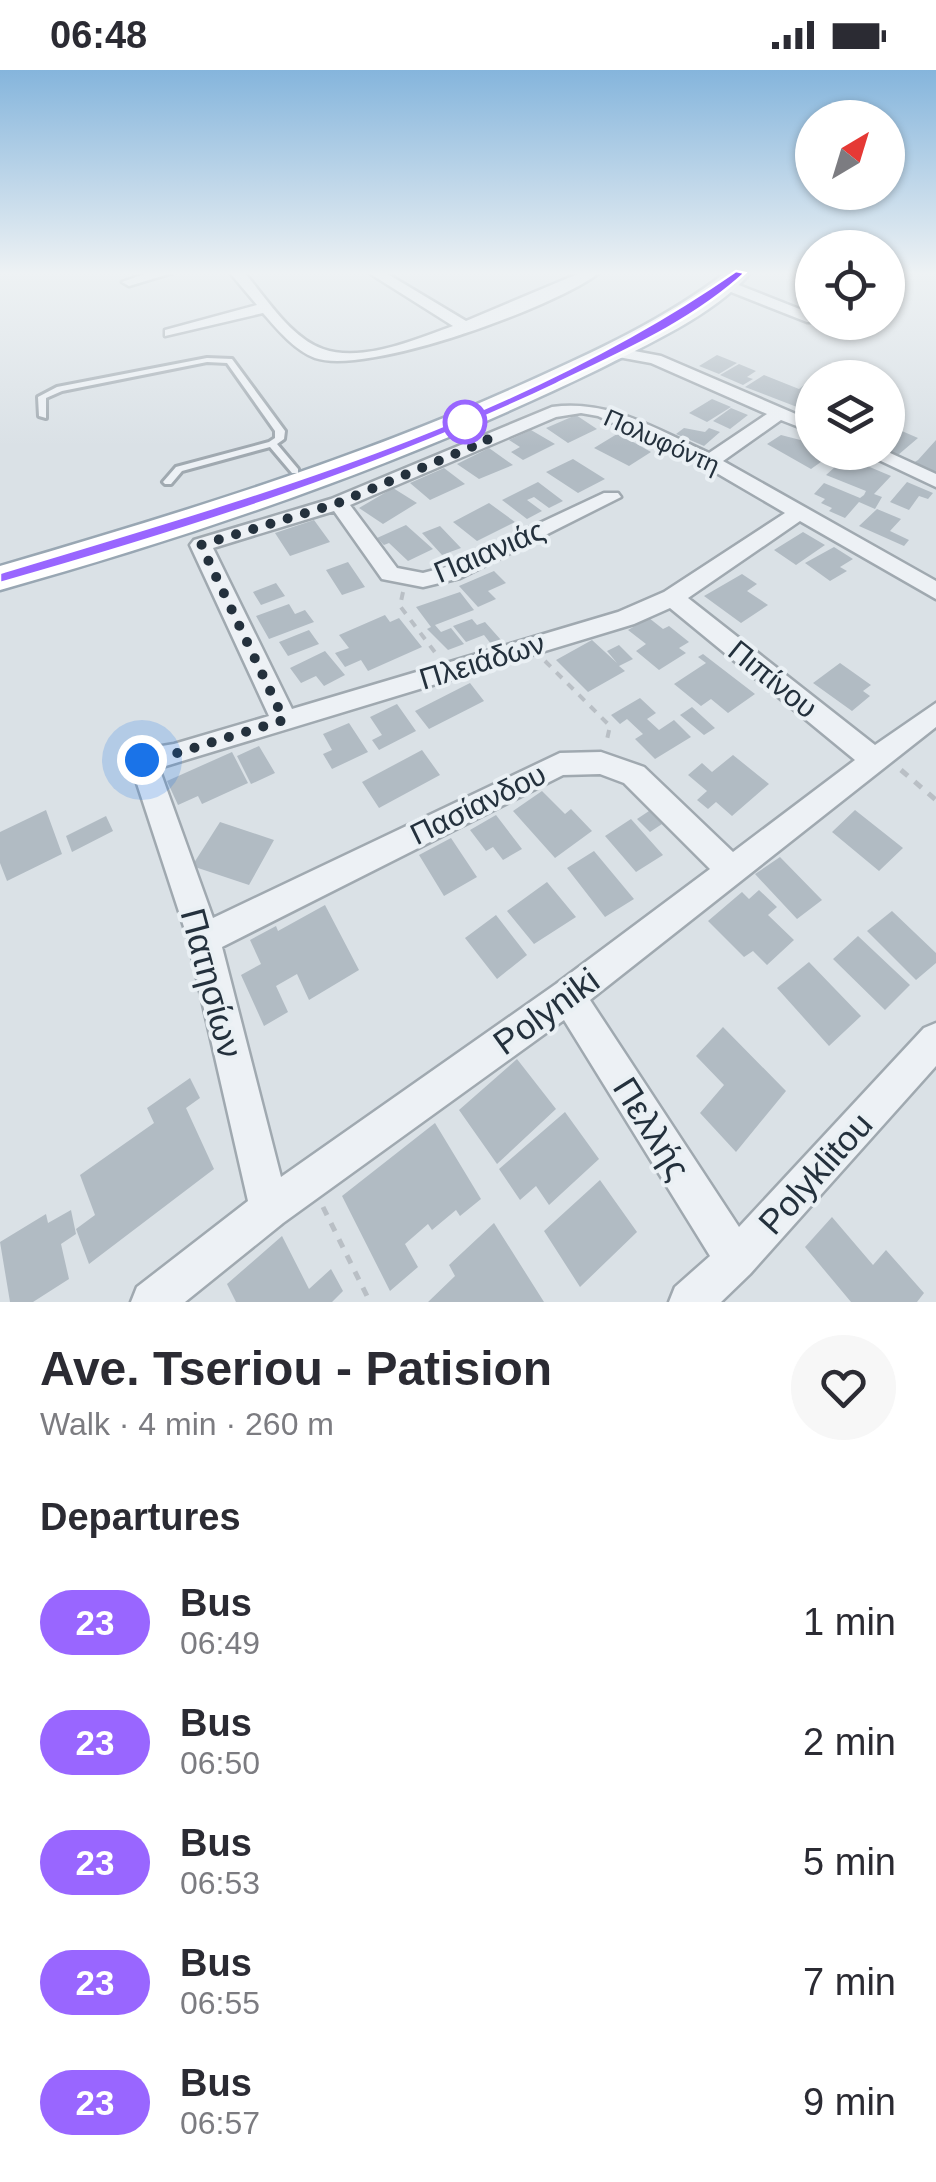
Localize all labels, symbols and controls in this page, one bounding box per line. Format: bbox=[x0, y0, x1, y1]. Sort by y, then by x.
text: 06:48 bbox=[50, 14, 147, 56]
north arrow bbox=[795, 100, 905, 210]
map controls bbox=[795, 100, 905, 470]
button: locate bbox=[795, 230, 905, 340]
button: layers bbox=[795, 360, 905, 470]
unlabelled marker bbox=[444, 401, 486, 443]
street label: Πολυφόντη bbox=[600, 403, 724, 479]
street label: Παιανιάς bbox=[429, 513, 549, 589]
street label: Πλειάδων bbox=[415, 626, 549, 696]
street label: Πιπίνου bbox=[722, 634, 824, 724]
your location bbox=[117, 735, 167, 785]
street label: Πασίανδου bbox=[405, 757, 551, 851]
street label: Πατησίων bbox=[173, 904, 251, 1062]
street label: Polyniki bbox=[486, 960, 606, 1062]
street label: Πελλής bbox=[606, 1070, 698, 1186]
street label: Polyklitou bbox=[750, 1104, 880, 1242]
button: heart bbox=[791, 1335, 896, 1440]
text: Ave. Tseriou - Patision bbox=[40, 1342, 552, 1395]
text: Walk · 4 min · 260 m bbox=[40, 1406, 334, 1442]
text: Departures bbox=[40, 1496, 241, 1538]
text: Bus bbox=[180, 1582, 252, 1624]
text: 1 min bbox=[803, 1601, 896, 1643]
text: 23 bbox=[76, 1603, 114, 1642]
text: 06:49 bbox=[180, 1625, 260, 1661]
text: Bus bbox=[180, 1702, 252, 1744]
text: 2 min bbox=[803, 1721, 896, 1763]
text: 23 bbox=[76, 1723, 114, 1762]
text: 06:50 bbox=[180, 1745, 260, 1781]
text: Bus bbox=[180, 1822, 252, 1864]
text: 5 min bbox=[803, 1841, 896, 1883]
text: 23 bbox=[76, 1843, 114, 1882]
text: 06:53 bbox=[180, 1865, 260, 1901]
text: Bus bbox=[180, 1942, 252, 1984]
text: 7 min bbox=[803, 1961, 896, 2003]
text: 23 bbox=[76, 1963, 114, 2002]
text: 06:55 bbox=[180, 1985, 260, 2021]
text: Bus bbox=[180, 2062, 252, 2104]
text: 9 min bbox=[803, 2081, 896, 2123]
text: 23 bbox=[76, 2083, 114, 2122]
text: 06:57 bbox=[180, 2105, 260, 2141]

